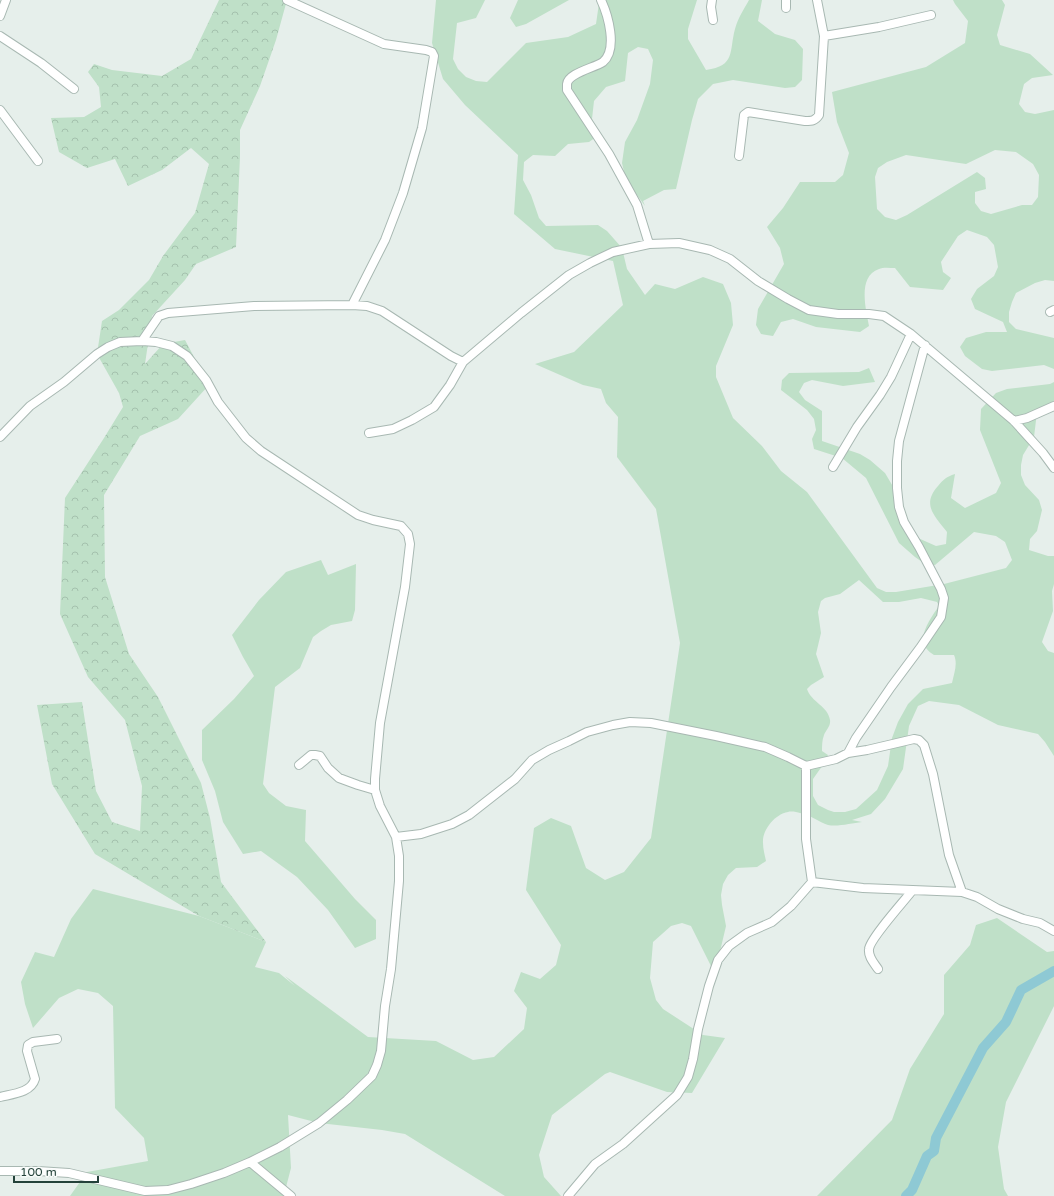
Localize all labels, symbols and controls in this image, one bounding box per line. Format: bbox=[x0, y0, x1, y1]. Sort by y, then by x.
scale bar bbox=[14, 1158, 98, 1184]
text: 100 m bbox=[20, 1165, 57, 1179]

